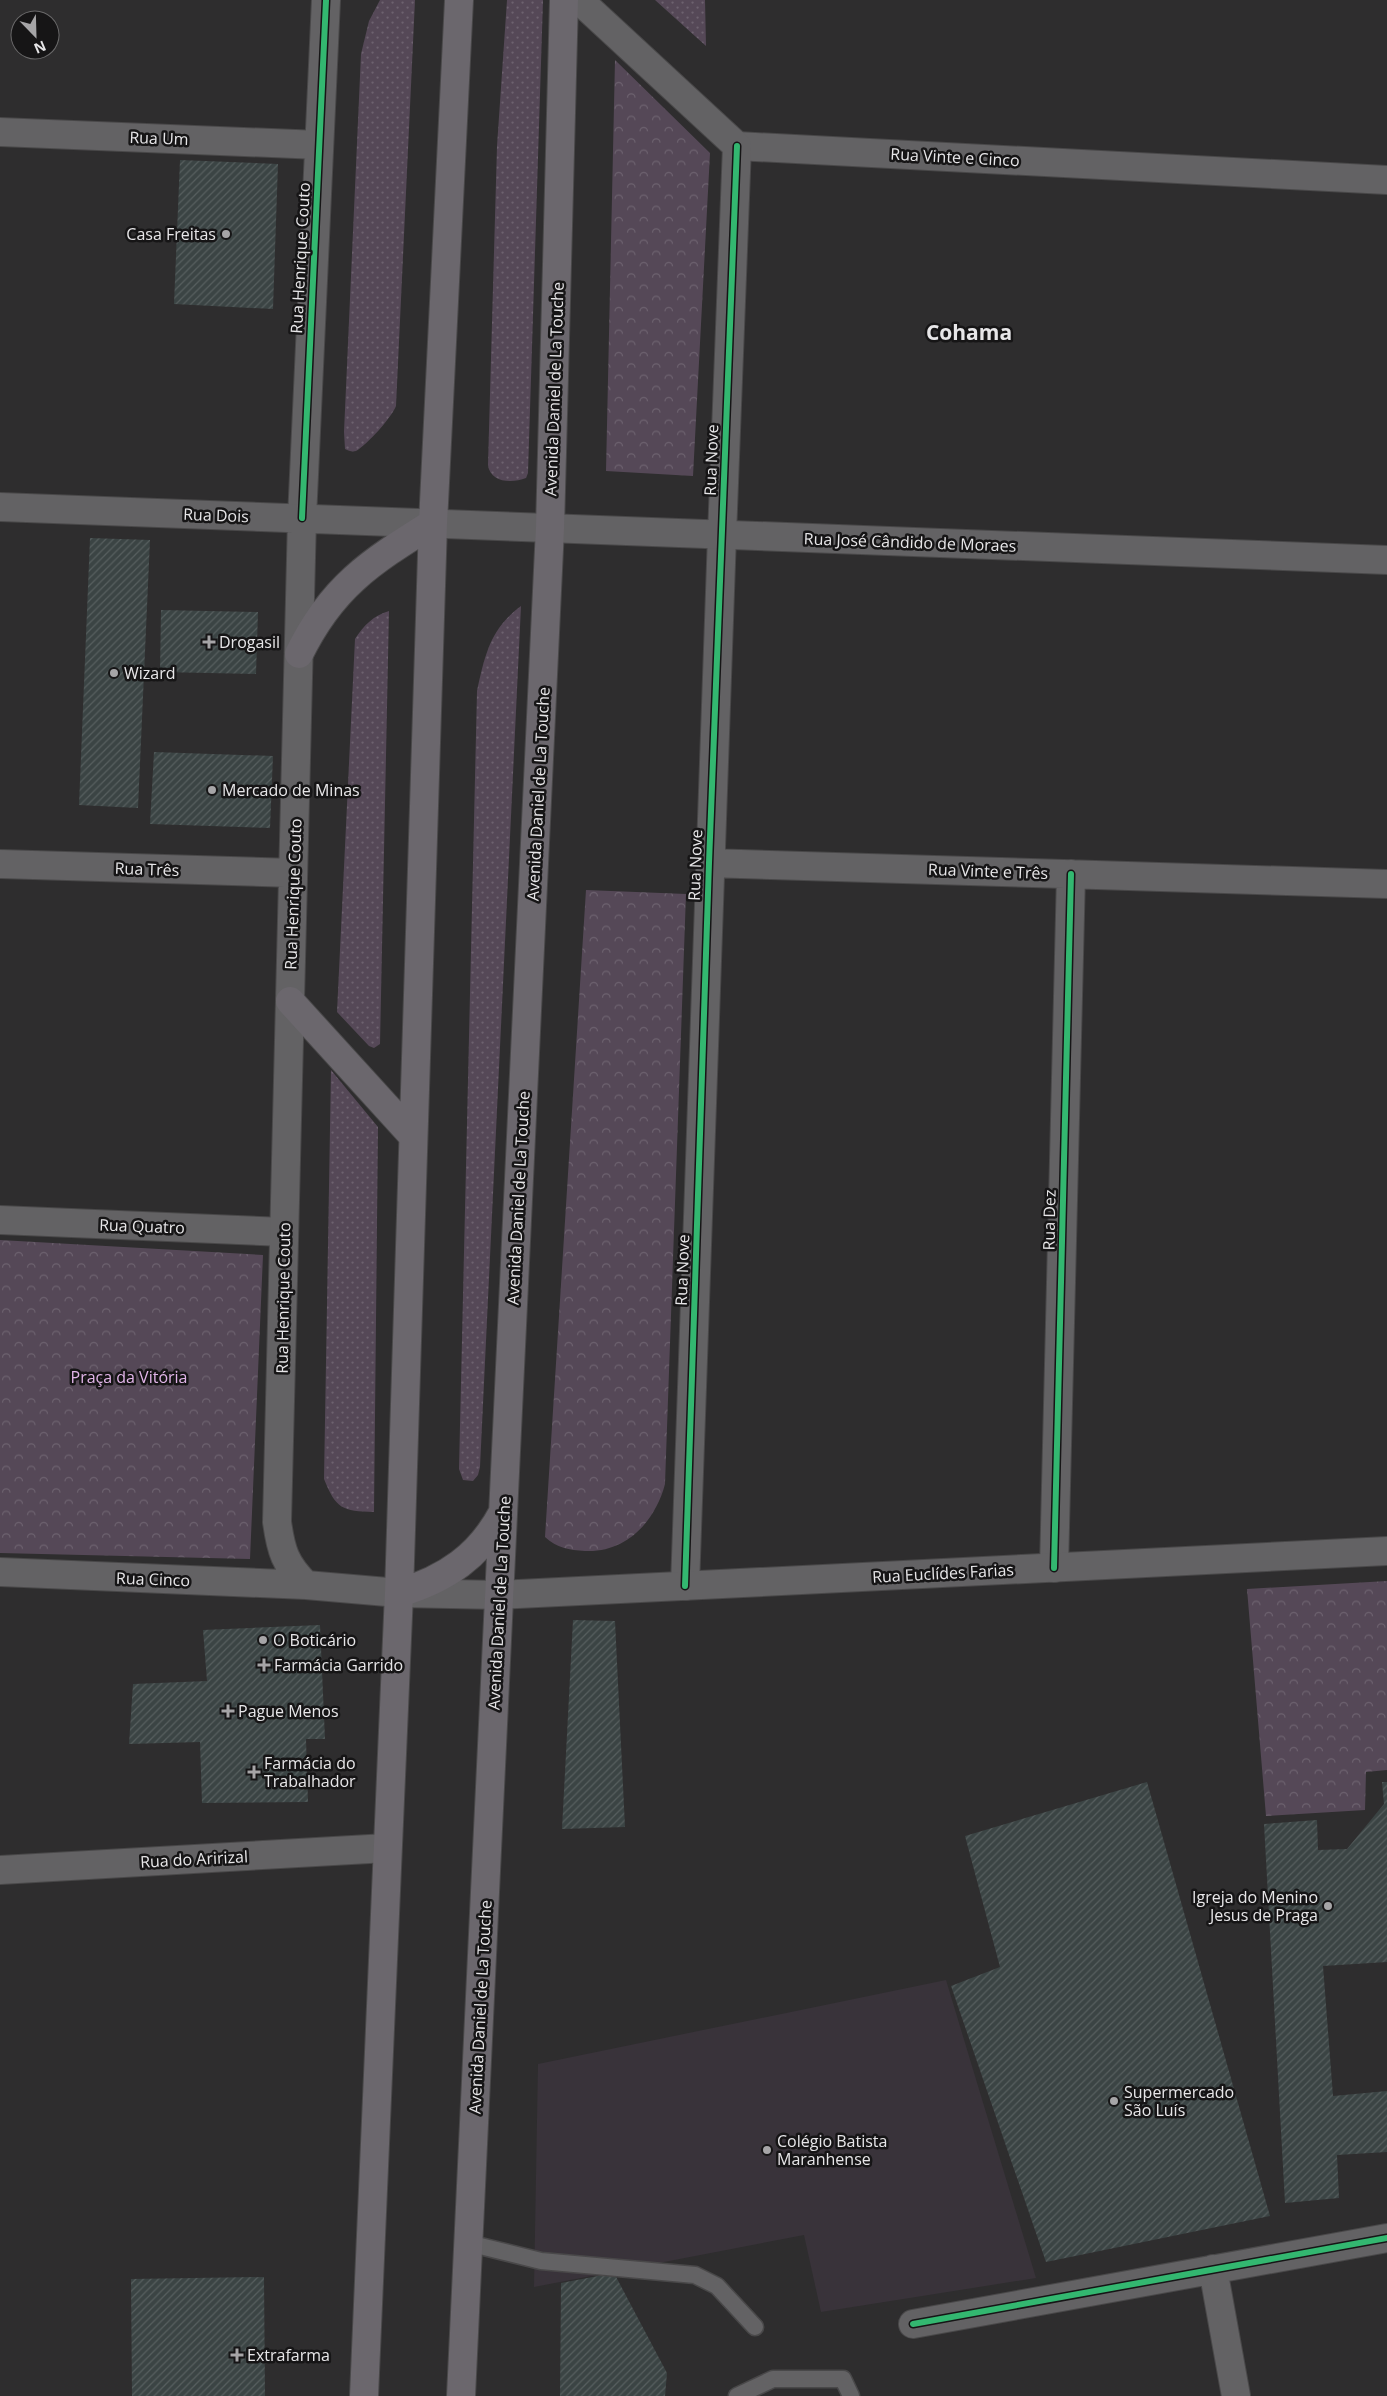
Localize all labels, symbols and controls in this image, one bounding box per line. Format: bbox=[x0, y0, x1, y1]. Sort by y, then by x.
north arrow bbox=[10, 10, 60, 60]
text: N bbox=[31, 36, 49, 58]
street label: Rua Um bbox=[129, 126, 189, 150]
street label: Rua Vinte e Cinco bbox=[890, 143, 1020, 171]
street label: Rua Henrique Couto bbox=[285, 182, 315, 334]
place label: Casa Freitas bbox=[126, 223, 216, 245]
marker: Casa Freitas bbox=[220, 228, 232, 240]
street label: Avenida Daniel de La Touche bbox=[539, 281, 569, 496]
district label: Cohama bbox=[926, 318, 1012, 346]
street label: Rua Nove bbox=[699, 424, 723, 496]
street label: Rua Dois bbox=[183, 503, 249, 527]
street label: Rua José Cândido de Moraes bbox=[803, 527, 1017, 557]
place label: Drogasil bbox=[219, 631, 280, 653]
marker: Drogasil bbox=[203, 636, 215, 648]
place label: Wizard bbox=[124, 662, 176, 684]
marker: Wizard bbox=[108, 667, 120, 679]
street label: Avenida Daniel de La Touche bbox=[521, 686, 555, 902]
place label: Mercado de Minas bbox=[222, 779, 360, 801]
marker: Mercado de Minas bbox=[206, 784, 218, 796]
street label: Rua Henrique Couto bbox=[279, 818, 307, 970]
street label: Rua Nove bbox=[683, 829, 707, 901]
street label: Rua Três bbox=[114, 857, 180, 881]
street label: Rua Vinte e Três bbox=[928, 858, 1048, 884]
street label: Avenida Daniel de La Touche bbox=[501, 1090, 535, 1306]
street label: Rua Dez bbox=[1037, 1189, 1061, 1251]
street label: Rua Quatro bbox=[99, 1214, 185, 1238]
street label: Rua Henrique Couto bbox=[271, 1222, 295, 1374]
street label: Rua Nove bbox=[670, 1234, 694, 1306]
park label: Praça da Vitória bbox=[71, 1366, 187, 1388]
street label: Avenida Daniel de La Touche bbox=[482, 1495, 516, 1711]
street label: Rua Euclídes Farias bbox=[872, 1558, 1014, 1588]
street label: Rua Cinco bbox=[116, 1567, 190, 1591]
place label: O Boticário bbox=[273, 1629, 356, 1651]
marker: O Boticário bbox=[257, 1634, 269, 1646]
place label: Farmácia Garrido bbox=[274, 1654, 403, 1676]
marker: Farmácia Garrido bbox=[258, 1659, 270, 1671]
place label: Pague Menos bbox=[238, 1700, 339, 1722]
marker: Pague Menos bbox=[222, 1705, 234, 1717]
place label: Farmácia do Trabalhador bbox=[264, 1752, 356, 1792]
marker: Farmácia do Trabalhador bbox=[248, 1766, 260, 1778]
street label: Rua do Aririzal bbox=[139, 1845, 249, 1873]
place label: Igreja do Menino Jesus de Praga bbox=[1192, 1886, 1318, 1926]
street label: Avenida Daniel de La Touche bbox=[463, 1899, 497, 2115]
marker: Igreja do Menino Jesus de Praga bbox=[1322, 1900, 1334, 1912]
place label: Supermercado São Luís bbox=[1124, 2081, 1234, 2121]
marker: Supermercado São Luís bbox=[1108, 2095, 1120, 2107]
place label: Colégio Batista Maranhense bbox=[777, 2130, 887, 2170]
marker: Colégio Batista Maranhense bbox=[761, 2144, 773, 2156]
place label: Extrafarma bbox=[247, 2344, 330, 2366]
marker: Extrafarma bbox=[231, 2349, 243, 2361]

